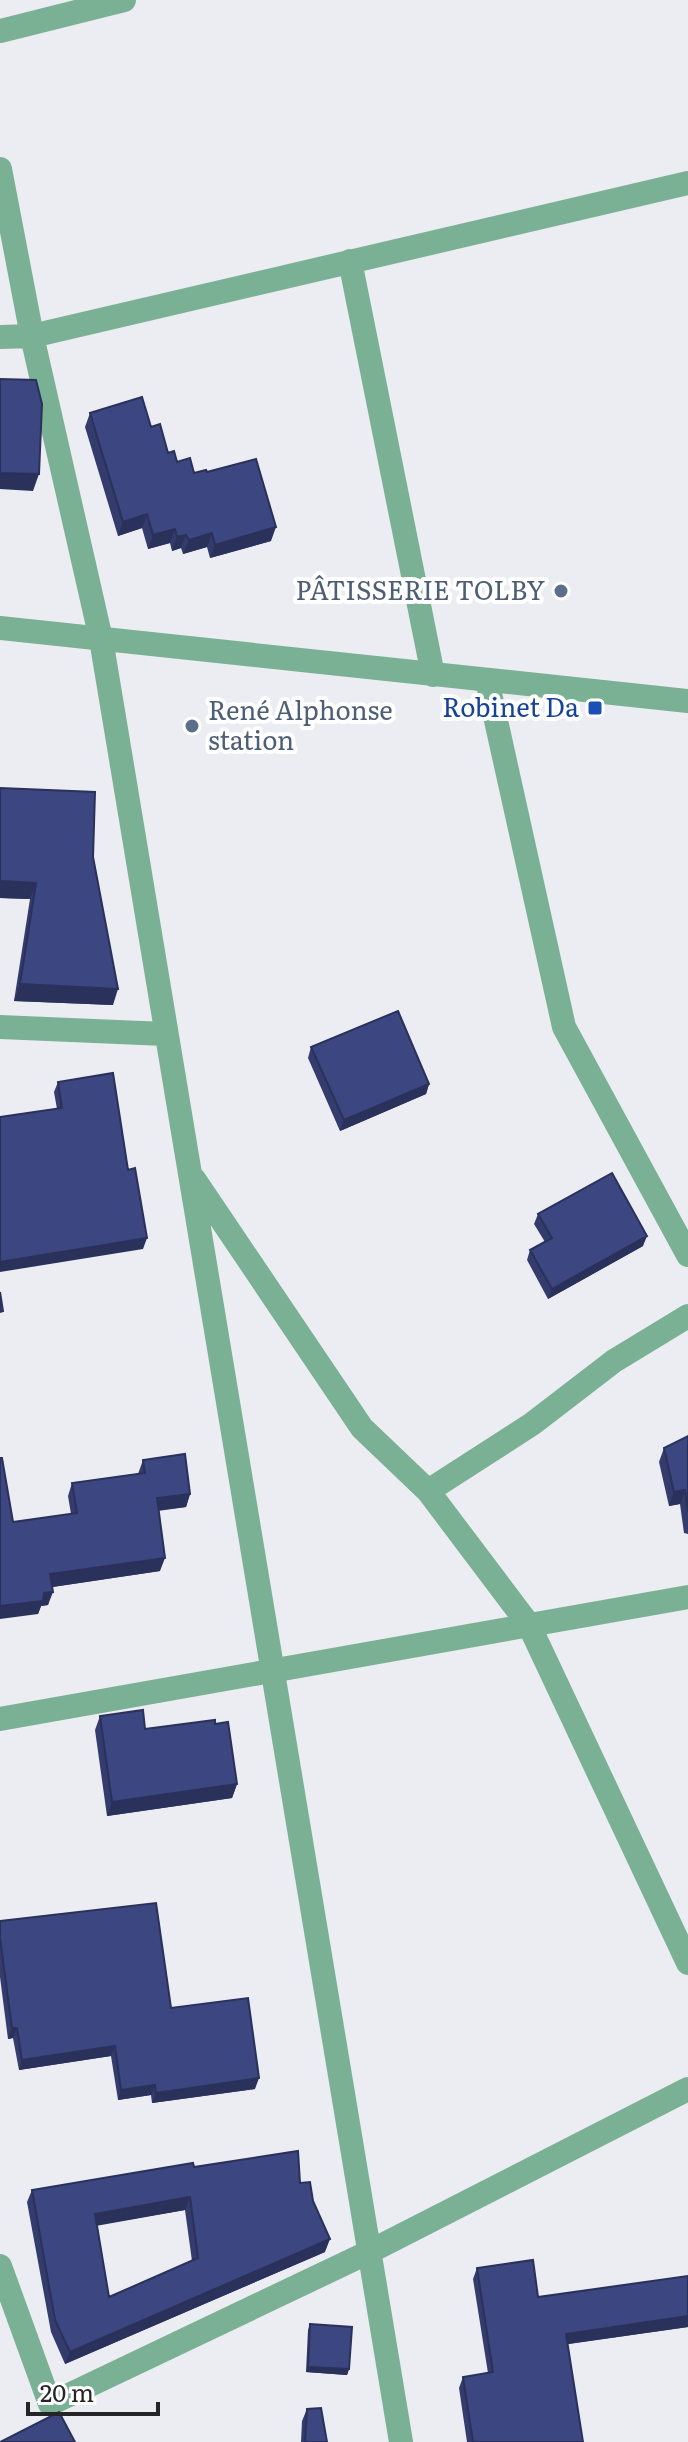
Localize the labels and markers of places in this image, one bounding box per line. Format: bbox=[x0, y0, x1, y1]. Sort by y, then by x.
place label: PÂTISSERIE TOLBY bbox=[296, 569, 545, 608]
marker: PÂTISSERIE TOLBY bbox=[552, 582, 570, 600]
place label: Robinet Da bbox=[442, 686, 579, 725]
place label: René Alphonse station bbox=[208, 689, 393, 758]
marker: Robinet Da bbox=[586, 699, 604, 717]
marker: René Alphonse station bbox=[183, 717, 201, 735]

